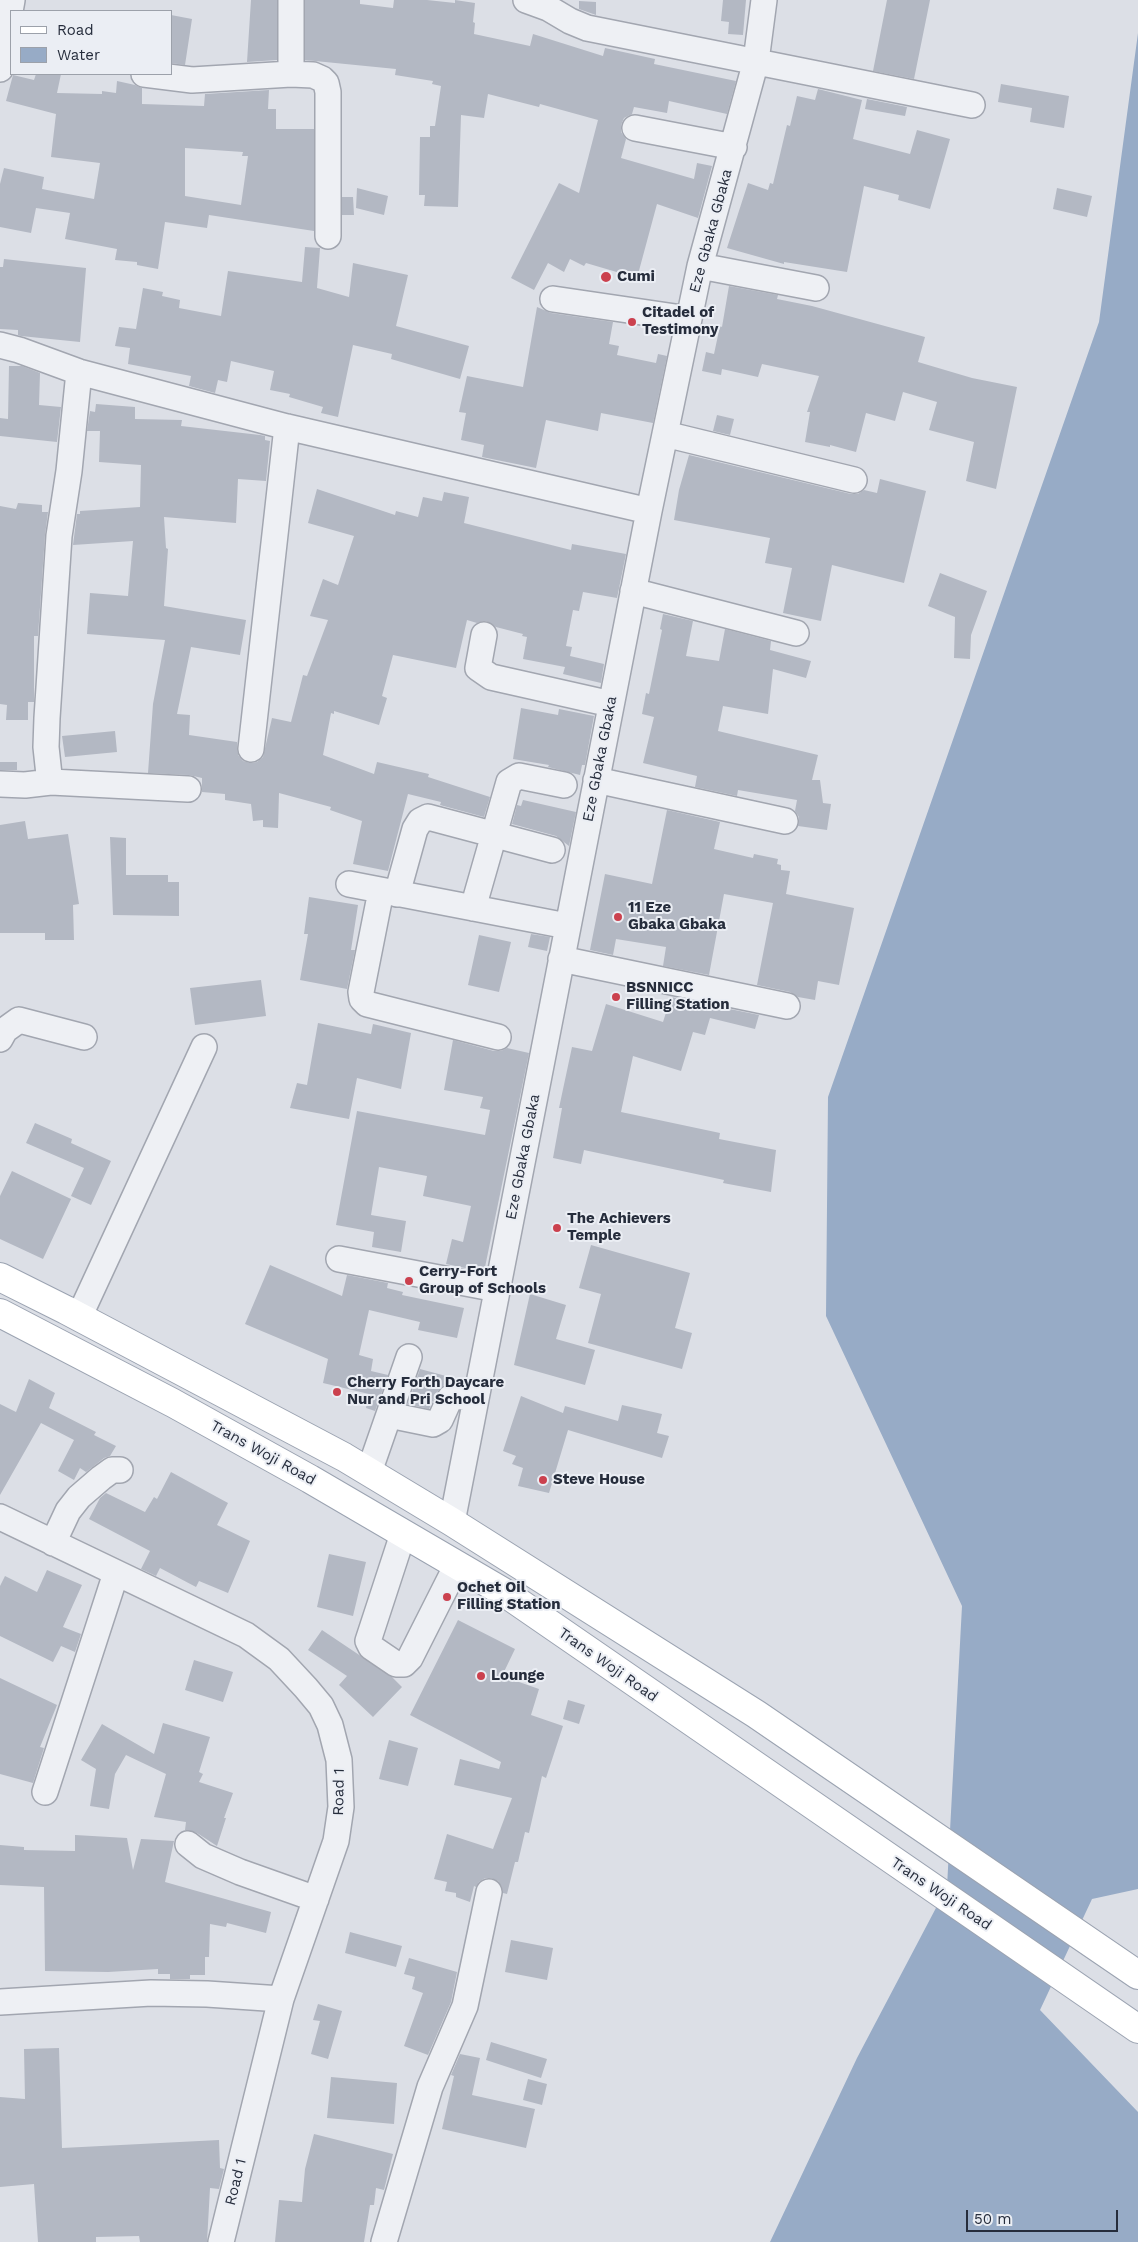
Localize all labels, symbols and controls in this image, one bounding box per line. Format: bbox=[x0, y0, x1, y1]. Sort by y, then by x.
legend bbox=[10, 10, 172, 75]
text: Road bbox=[57, 21, 94, 39]
text: Water bbox=[57, 46, 100, 64]
street label: Eze Gbaka Gbaka bbox=[686, 167, 736, 295]
place label: Cumi bbox=[617, 268, 655, 286]
marker: Cumi bbox=[599, 270, 613, 284]
place label: Citadel of Testimony bbox=[642, 304, 719, 339]
marker: Citadel of Testimony bbox=[626, 316, 638, 328]
street label: Eze Gbaka Gbaka bbox=[579, 695, 621, 823]
place label: 11 Eze Gbaka Gbaka bbox=[628, 899, 726, 934]
marker: 11 Eze Gbaka Gbaka bbox=[612, 911, 624, 923]
place label: BSNNICC Filling Station bbox=[626, 979, 730, 1014]
marker: BSNNICC Filling Station bbox=[610, 991, 622, 1003]
street label: Eze Gbaka Gbaka bbox=[502, 1093, 544, 1221]
place label: The Achievers Temple bbox=[567, 1210, 671, 1245]
marker: The Achievers Temple bbox=[551, 1222, 563, 1234]
place label: Cerry-Fort Group of Schools bbox=[419, 1263, 546, 1298]
marker: Cerry-Fort Group of Schools bbox=[403, 1275, 415, 1287]
place label: Cherry Forth Daycare Nur and Pri School bbox=[347, 1374, 504, 1409]
marker: Cherry Forth Daycare Nur and Pri School bbox=[331, 1386, 343, 1398]
street label: Trans Woji Road bbox=[207, 1417, 319, 1489]
place label: Steve House bbox=[553, 1471, 645, 1489]
marker: Steve House bbox=[537, 1474, 549, 1486]
place label: Ochet Oil Filling Station bbox=[457, 1579, 561, 1614]
marker: Ochet Oil Filling Station bbox=[441, 1591, 453, 1603]
street label: Trans Woji Road bbox=[555, 1624, 661, 1706]
place label: Lounge bbox=[491, 1667, 545, 1685]
marker: Lounge bbox=[475, 1670, 487, 1682]
street label: Road 1 bbox=[330, 1768, 348, 1816]
street label: Trans Woji Road bbox=[887, 1854, 995, 1934]
street label: Road 1 bbox=[222, 2157, 250, 2207]
scale bar bbox=[968, 2200, 1120, 2232]
text: 50 m bbox=[974, 2210, 1011, 2228]

